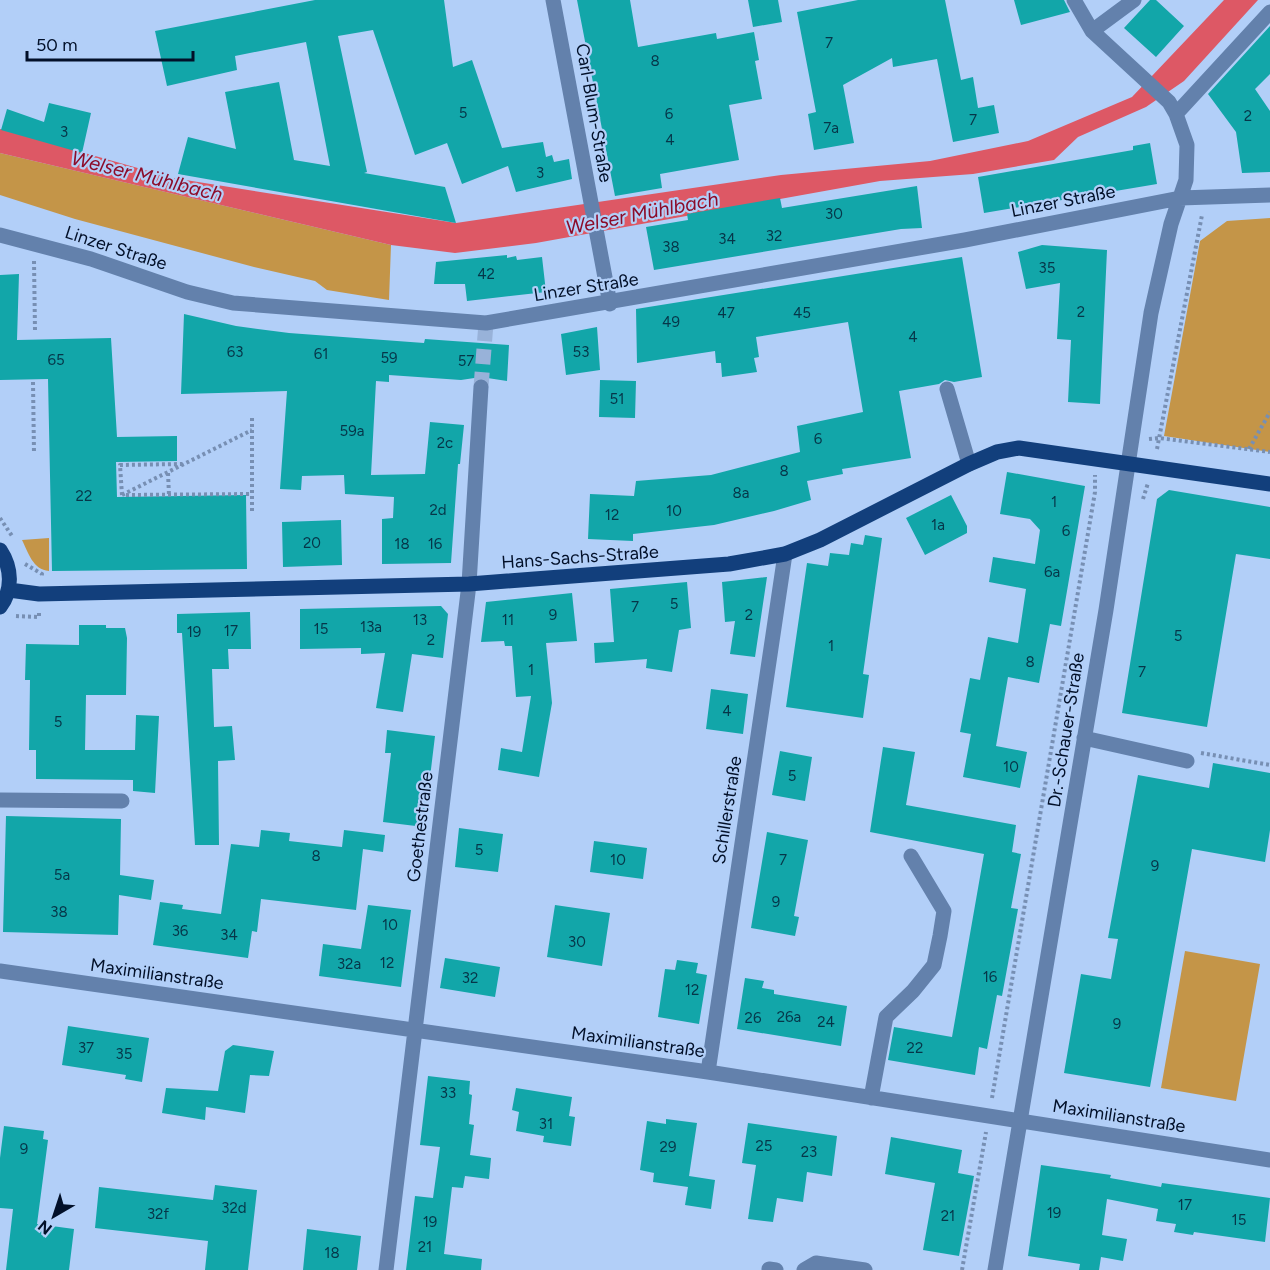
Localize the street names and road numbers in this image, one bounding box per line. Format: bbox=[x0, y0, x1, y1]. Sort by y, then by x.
street label: Carl-Blum-Straße bbox=[571, 42, 617, 184]
street label: Linzer Straße bbox=[1009, 180, 1117, 222]
street label: Linzer Straße bbox=[62, 221, 170, 275]
street label: Linzer Straße bbox=[532, 268, 640, 306]
street label: Hans-Sachs-Straße bbox=[501, 541, 660, 573]
street label: Dr.-Schauer-Straße bbox=[1043, 651, 1089, 809]
street label: Schillerstraße bbox=[708, 754, 746, 866]
street label: Goethestraße bbox=[402, 770, 438, 883]
street label: Maximilianstraße bbox=[89, 954, 225, 994]
street label: Maximilianstraße bbox=[570, 1022, 706, 1062]
street label: Maximilianstraße bbox=[1051, 1095, 1187, 1137]

